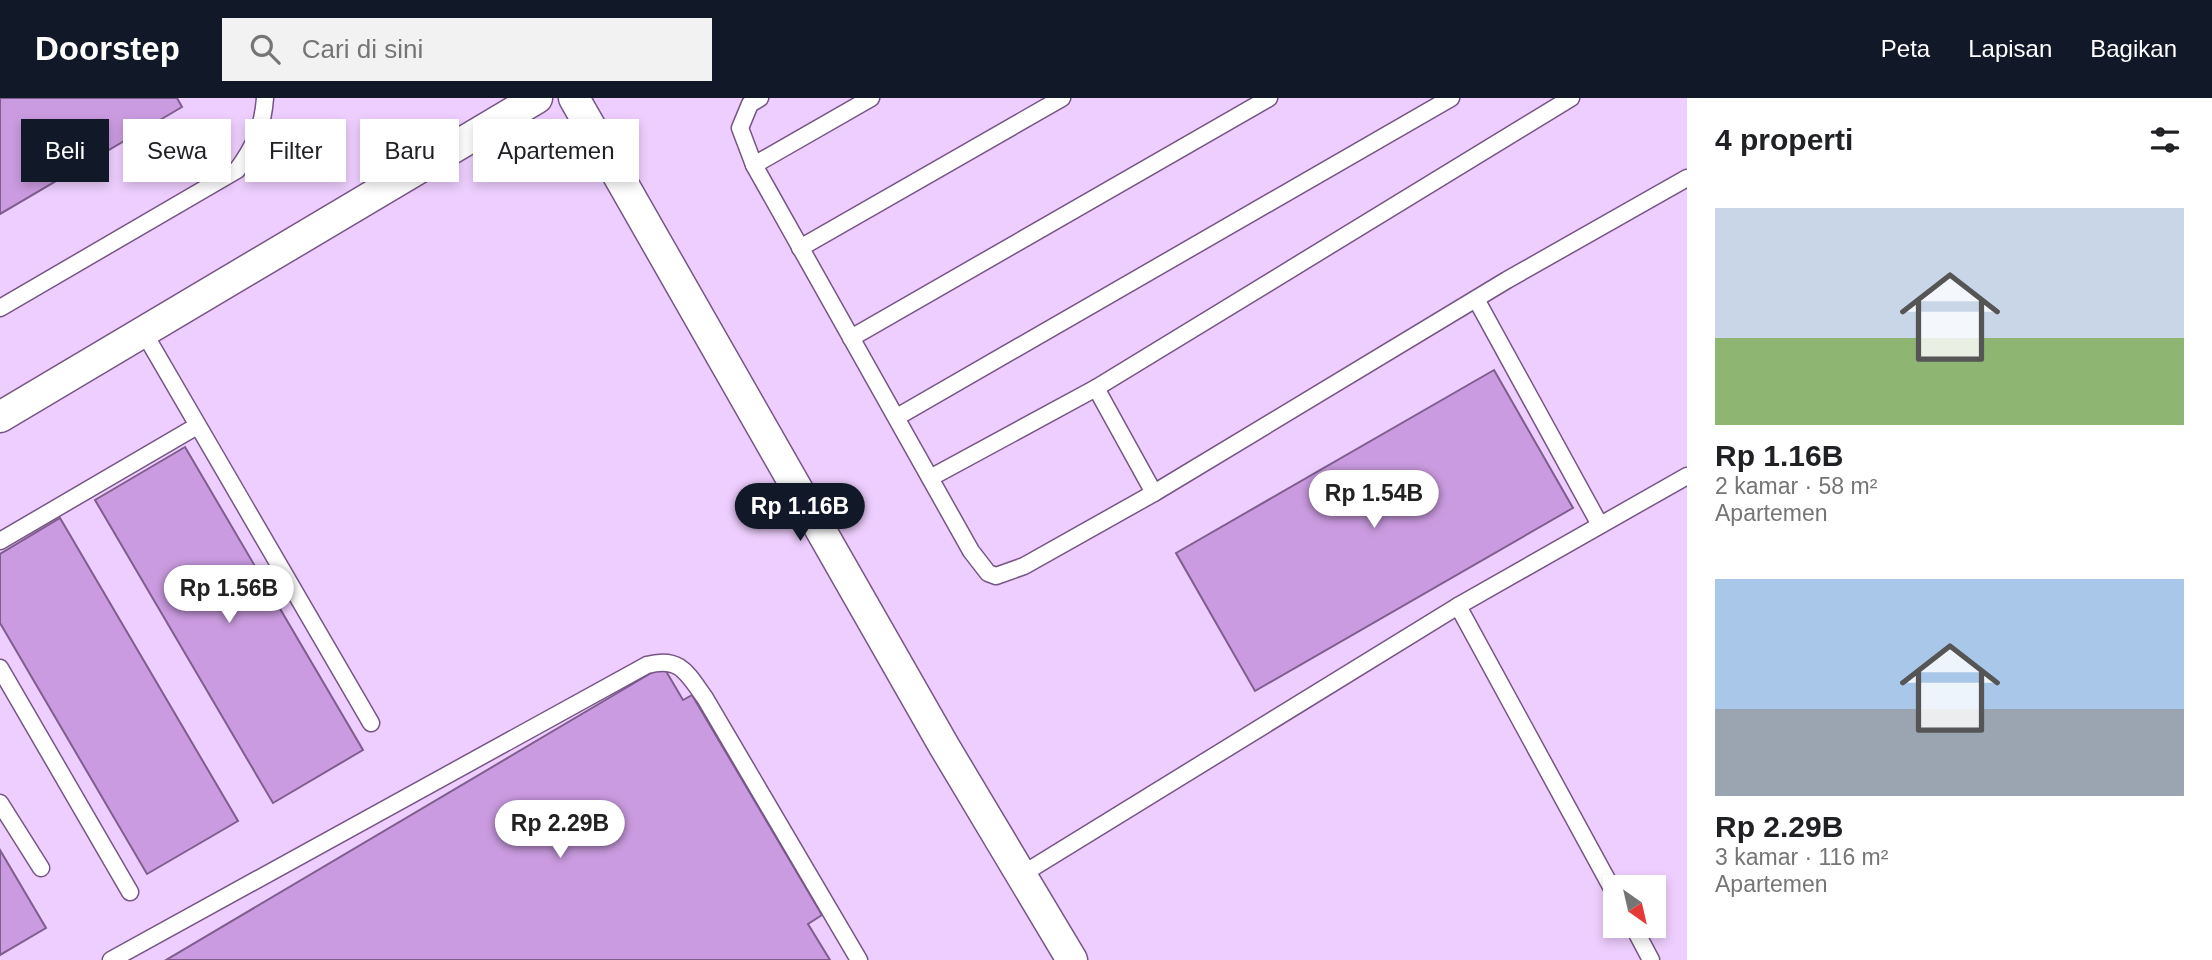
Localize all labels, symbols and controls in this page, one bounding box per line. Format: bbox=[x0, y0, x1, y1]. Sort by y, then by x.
search box bbox=[222, 18, 712, 81]
text: Doorstep bbox=[35, 30, 180, 67]
icon: search bbox=[246, 30, 284, 68]
text: Cari di sini bbox=[302, 34, 423, 64]
text: Peta bbox=[1881, 35, 1930, 62]
text: Lapisan bbox=[1968, 35, 2052, 62]
text: Bagikan bbox=[2090, 35, 2177, 62]
chip: Beli bbox=[21, 119, 109, 182]
chip: Sewa bbox=[123, 119, 231, 182]
chip: Filter bbox=[245, 119, 346, 182]
chip: Baru bbox=[360, 119, 459, 182]
chip: Apartemen bbox=[473, 119, 639, 182]
icon: filters bbox=[2146, 121, 2184, 159]
text: 4 properti bbox=[1715, 123, 1853, 156]
icon: home bbox=[1887, 254, 2013, 380]
text: Rp 1.16B bbox=[1715, 439, 1843, 472]
pin: Rp 1.54B bbox=[1302, 470, 1446, 530]
text: 2 kamar · 58 m² bbox=[1715, 473, 1877, 499]
text: Rp 1.54B bbox=[1325, 480, 1423, 506]
pin: Rp 1.16B bbox=[728, 484, 872, 543]
text: Rp 1.16B bbox=[751, 493, 849, 519]
text: Apartemen bbox=[1715, 500, 1828, 526]
pin: Rp 1.56B bbox=[157, 566, 301, 625]
text: Rp 1.56B bbox=[180, 575, 278, 601]
icon: home bbox=[1887, 625, 2013, 751]
pin: Rp 2.29B bbox=[488, 800, 632, 860]
text: Rp 2.29B bbox=[511, 810, 609, 836]
text: Rp 2.29B bbox=[1715, 810, 1843, 843]
text: 3 kamar · 116 m² bbox=[1715, 844, 1888, 870]
text: Apartemen bbox=[1715, 871, 1828, 897]
north arrow bbox=[1603, 875, 1666, 938]
map controls bbox=[1603, 875, 1666, 938]

